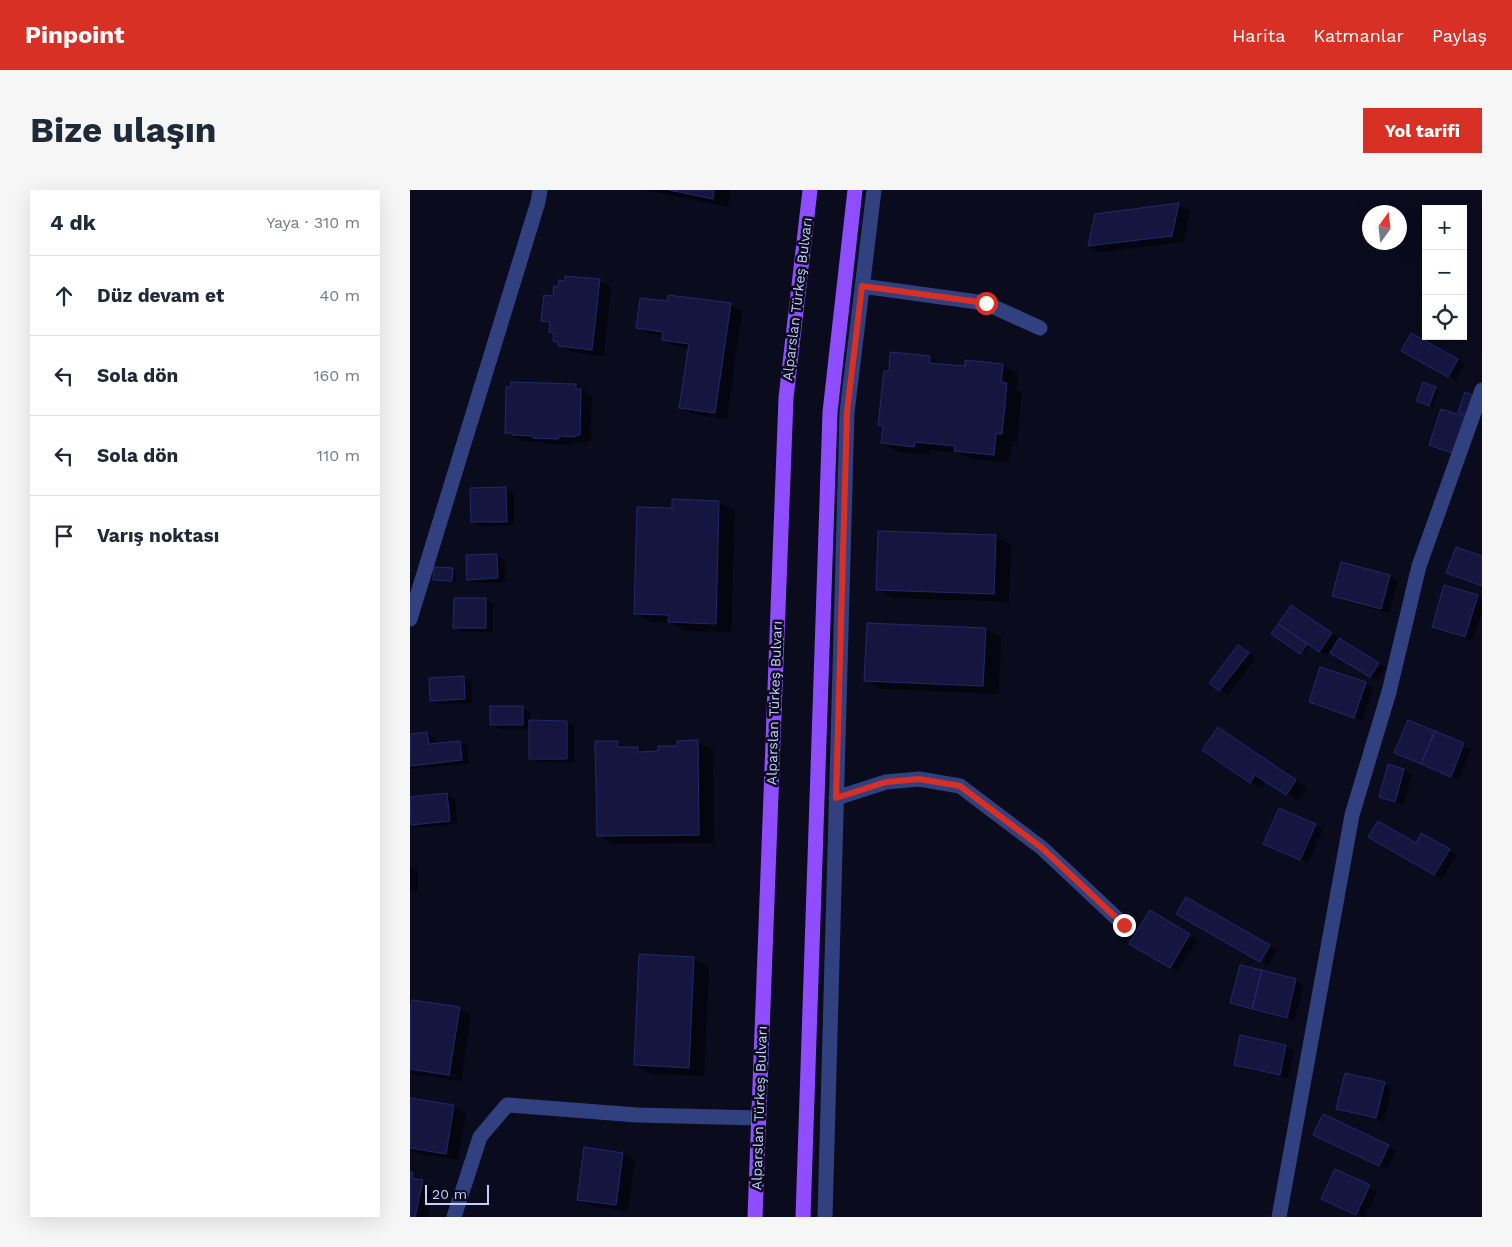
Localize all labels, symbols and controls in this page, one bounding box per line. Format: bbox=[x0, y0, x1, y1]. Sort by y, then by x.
text: Pinpoint bbox=[25, 21, 125, 49]
text: Harita bbox=[1232, 25, 1285, 46]
text: Katmanlar bbox=[1313, 25, 1404, 46]
text: Paylaş bbox=[1432, 25, 1487, 46]
button: Yol tarifi bbox=[1363, 108, 1482, 153]
text: Bize ulaşın bbox=[30, 109, 217, 151]
north arrow bbox=[1362, 205, 1407, 250]
map controls bbox=[1422, 205, 1467, 340]
button: + bbox=[1422, 205, 1467, 250]
text: 4 dk bbox=[50, 210, 96, 235]
text: Yaya · 310 m bbox=[266, 213, 360, 232]
street label: Alparslan Türkeş Bulvarı bbox=[779, 216, 815, 382]
button: − bbox=[1422, 250, 1467, 295]
icon: ahead bbox=[50, 282, 78, 310]
text: Düz devam et bbox=[97, 284, 224, 307]
text: 40 m bbox=[320, 286, 360, 305]
route start bbox=[975, 292, 998, 315]
button: locate bbox=[1422, 295, 1467, 340]
icon: left bbox=[50, 362, 78, 390]
text: Sola dön bbox=[97, 364, 178, 387]
text: 160 m bbox=[313, 366, 360, 385]
icon: left bbox=[50, 442, 78, 470]
text: Sola dön bbox=[97, 444, 178, 467]
text: 110 m bbox=[317, 446, 360, 465]
icon: arrive bbox=[50, 522, 78, 550]
text: Varış noktası bbox=[97, 524, 219, 547]
street label: Alparslan Türkeş Bulvarı bbox=[763, 621, 785, 785]
route end bbox=[1113, 914, 1136, 937]
street label: Alparslan Türkeş Bulvarı bbox=[748, 1026, 770, 1190]
scale bar bbox=[425, 1182, 489, 1205]
text: 20 m bbox=[432, 1186, 467, 1202]

